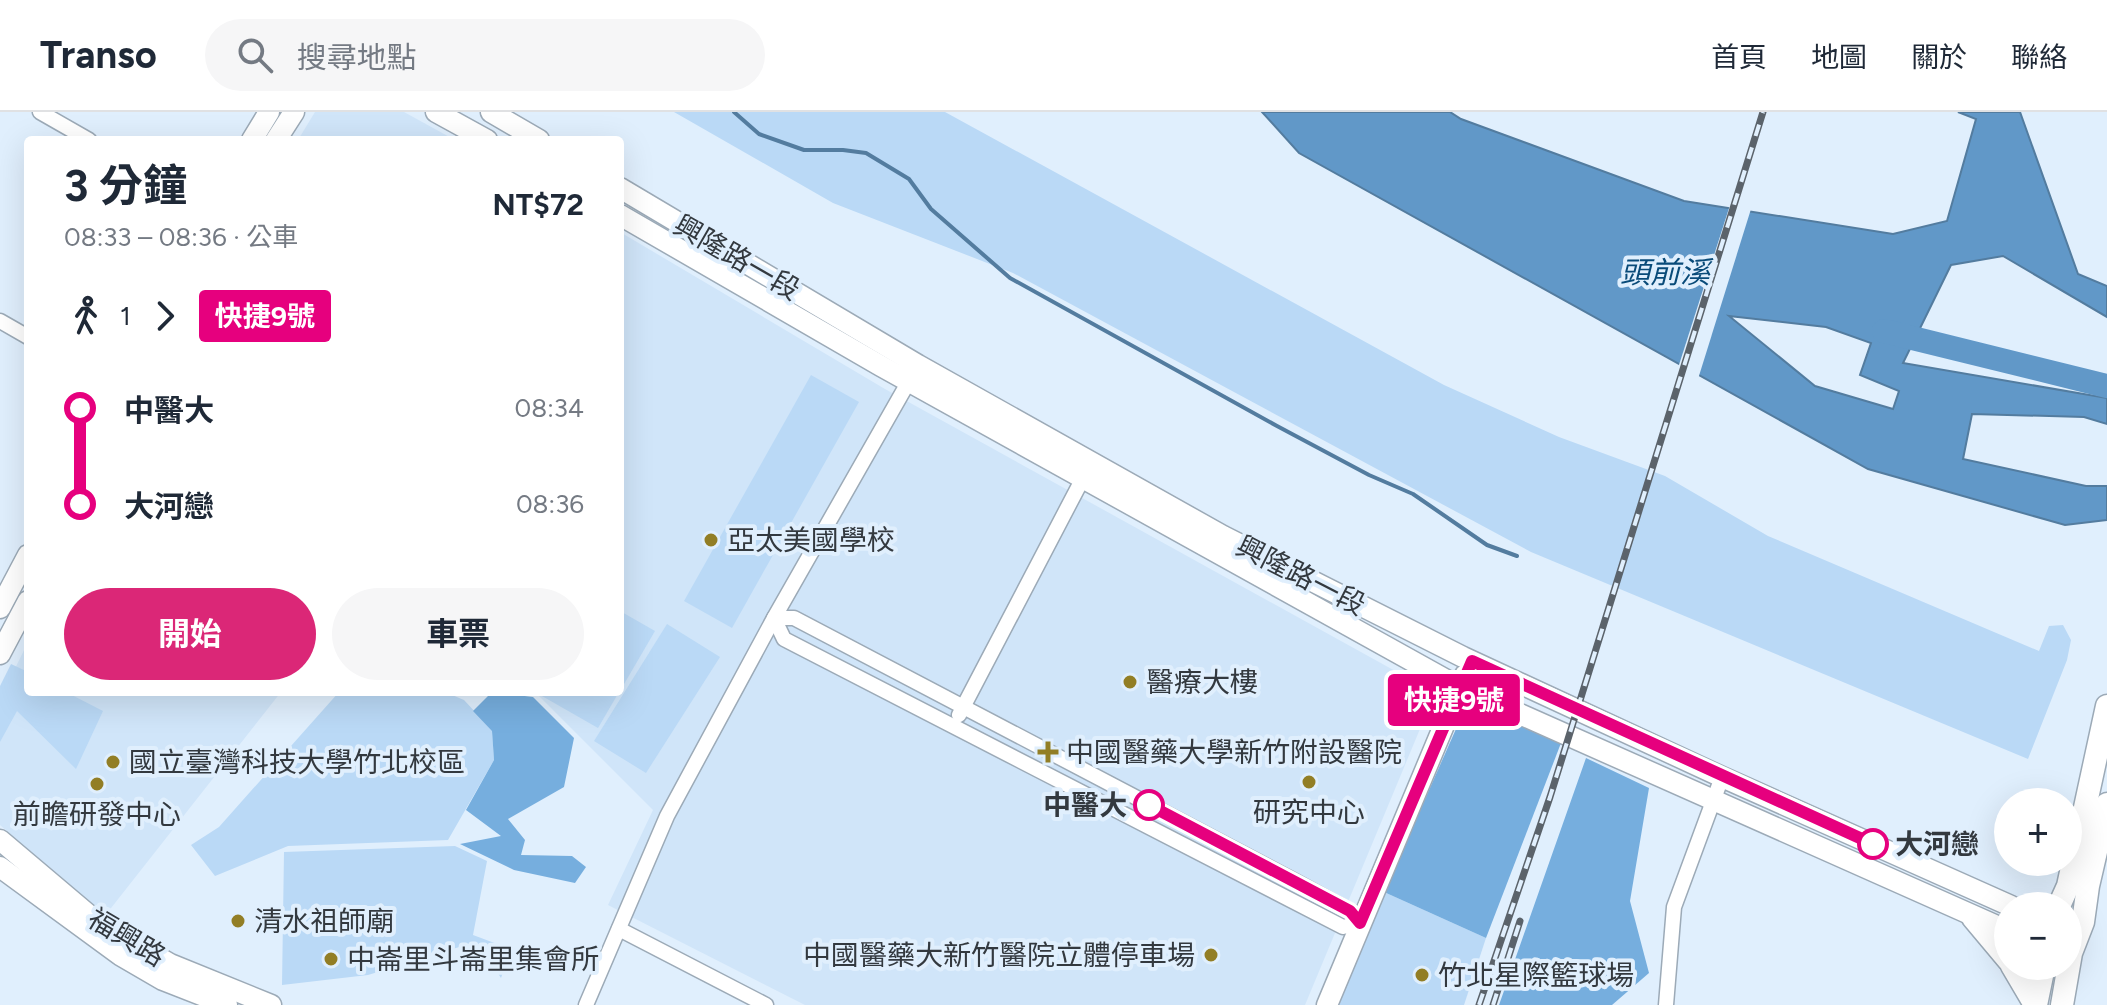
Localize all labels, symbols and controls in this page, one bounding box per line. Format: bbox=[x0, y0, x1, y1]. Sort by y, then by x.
search box bbox=[205, 19, 765, 91]
text: Transo bbox=[40, 32, 157, 78]
icon: search bbox=[233, 33, 277, 77]
text: 搜尋地點 bbox=[297, 39, 417, 76]
text: 首頁 bbox=[1711, 40, 1767, 74]
text: 地圖 bbox=[1811, 40, 1867, 74]
text: 關於 bbox=[1911, 40, 1967, 74]
text: 聯絡 bbox=[2011, 40, 2067, 74]
text: 3 分鐘 bbox=[64, 159, 187, 212]
text: NT$72 bbox=[493, 186, 584, 223]
street label: 興隆路一段 bbox=[668, 207, 806, 307]
text: 08:33 – 08:36 · 公車 bbox=[64, 221, 298, 253]
water label: 頭前溪 bbox=[1620, 254, 1714, 291]
icon: walk bbox=[64, 294, 108, 338]
icon: forward bbox=[143, 294, 187, 338]
text: 快捷9號 bbox=[215, 299, 315, 333]
text: 1 bbox=[120, 300, 131, 332]
text: 中醫大 bbox=[124, 392, 214, 429]
text: 08:34 bbox=[515, 392, 584, 424]
text: 大河戀 bbox=[124, 488, 214, 525]
text: 08:36 bbox=[516, 488, 584, 520]
place label: 亞太美國學校 bbox=[727, 523, 895, 557]
street label: 興隆路一段 bbox=[1231, 528, 1371, 622]
marker: 亞太美國學校 bbox=[702, 531, 720, 549]
button: 開始 bbox=[64, 588, 316, 680]
button: 車票 bbox=[332, 588, 584, 680]
place label: 醫療大樓 bbox=[1146, 665, 1258, 699]
marker: 醫療大樓 bbox=[1121, 673, 1139, 691]
line badge: 快捷9號 bbox=[1398, 674, 1510, 726]
text: 快捷9號 bbox=[1404, 683, 1504, 717]
place label: 中國醫藥大學新竹附設醫院 bbox=[1066, 735, 1402, 769]
marker: 中國醫藥大學新竹附設醫院 bbox=[1037, 741, 1059, 763]
place label: 國立臺灣科技大學竹北校區 bbox=[129, 745, 465, 779]
marker: 國立臺灣科技大學竹北校區 bbox=[104, 753, 122, 771]
marker: 研究中心 bbox=[1300, 773, 1318, 791]
marker: 前瞻研發中心 bbox=[88, 775, 106, 793]
place label: 中醫大 bbox=[1043, 788, 1127, 822]
map controls bbox=[1994, 788, 2082, 980]
button: + bbox=[1994, 788, 2082, 876]
marker: 中醫大 bbox=[1134, 790, 1164, 820]
place label: 研究中心 bbox=[1253, 795, 1365, 829]
place label: 前瞻研發中心 bbox=[13, 797, 181, 831]
place label: 大河戀 bbox=[1895, 827, 1979, 861]
marker: 大河戀 bbox=[1858, 829, 1888, 859]
button: − bbox=[1994, 892, 2082, 980]
street label: 福興路 bbox=[82, 901, 172, 973]
place label: 清水祖師廟 bbox=[254, 904, 394, 938]
marker: 清水祖師廟 bbox=[229, 912, 247, 930]
place label: 中國醫藥大新竹醫院立體停車場 bbox=[803, 938, 1195, 972]
place label: 中崙里斗崙里集會所 bbox=[347, 942, 599, 976]
marker: 中國醫藥大新竹醫院立體停車場 bbox=[1202, 946, 1220, 964]
marker: 中崙里斗崙里集會所 bbox=[322, 950, 340, 968]
place label: 竹北星際籃球場 bbox=[1438, 958, 1634, 992]
marker: 竹北星際籃球場 bbox=[1413, 966, 1431, 984]

